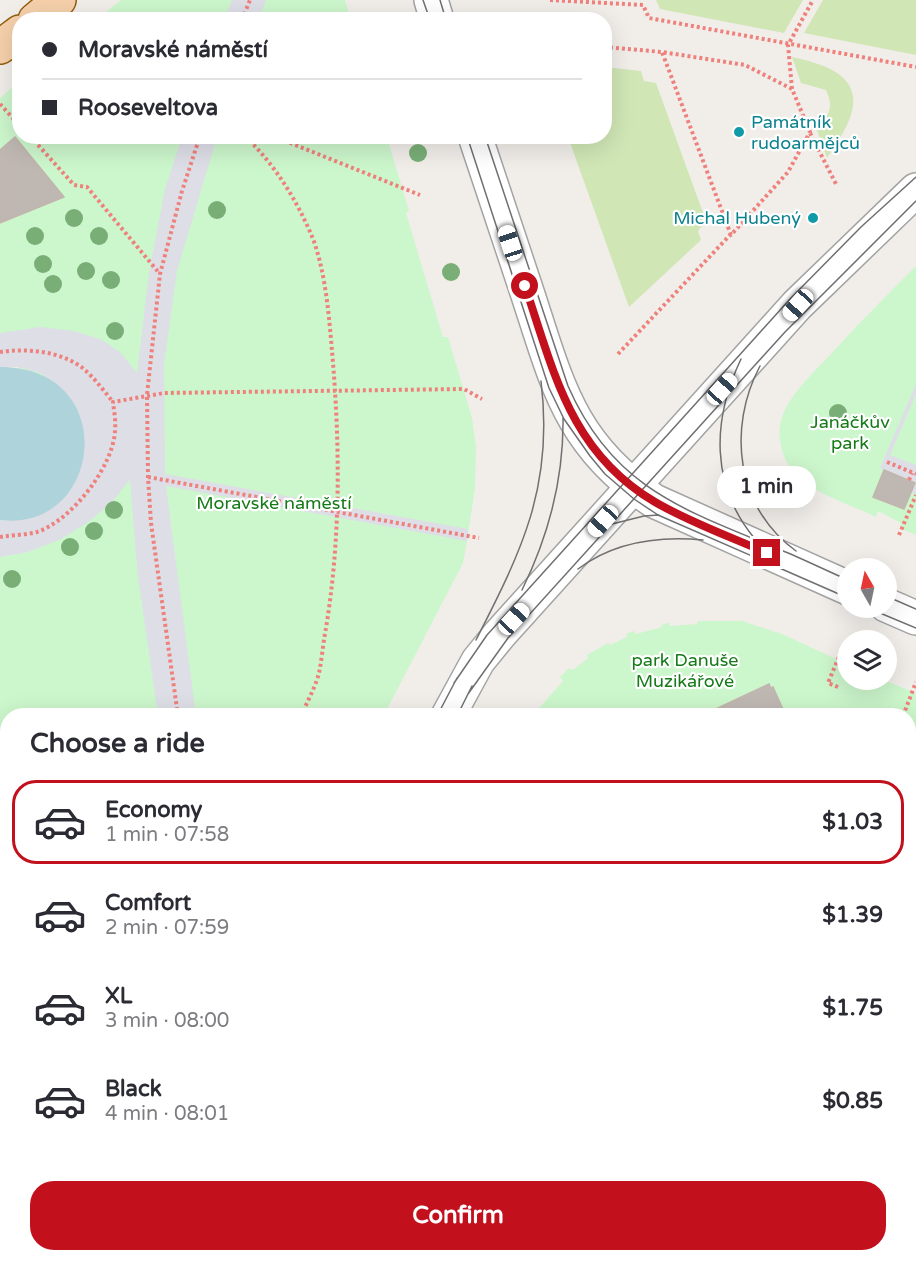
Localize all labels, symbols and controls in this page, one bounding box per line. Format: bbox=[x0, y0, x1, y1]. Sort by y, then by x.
text: Moravské náměstí bbox=[78, 37, 268, 63]
text: Rooseveltova bbox=[78, 95, 218, 121]
place label: Památník rudoarmějců bbox=[751, 111, 860, 154]
marker: Památník rudoarmějců bbox=[732, 125, 746, 139]
place label: Michal Hubený bbox=[673, 207, 801, 229]
marker: Michal Hubený bbox=[806, 211, 820, 225]
car bbox=[496, 223, 524, 263]
route start bbox=[511, 272, 538, 299]
car bbox=[779, 286, 817, 324]
car bbox=[703, 370, 741, 408]
park label: Janáčkův park bbox=[810, 411, 890, 454]
callout: 1 min bbox=[718, 466, 816, 508]
text: 1 min bbox=[740, 475, 793, 499]
park label: Moravské náměstí bbox=[196, 492, 352, 514]
car bbox=[584, 502, 622, 540]
route end bbox=[753, 539, 780, 566]
north arrow bbox=[837, 558, 897, 618]
map controls bbox=[837, 558, 897, 690]
car bbox=[495, 600, 533, 638]
button: layers bbox=[837, 630, 897, 690]
park label: park Danuše Muzikářové bbox=[632, 649, 739, 692]
text: Choose a ride bbox=[30, 727, 205, 760]
icon: car bbox=[33, 795, 87, 849]
text: Economy bbox=[105, 797, 202, 823]
text: $1.03 bbox=[822, 809, 883, 835]
text: 1 min · 07:58 bbox=[105, 823, 229, 847]
icon: car bbox=[33, 888, 87, 942]
text: Comfort bbox=[105, 890, 191, 916]
text: $1.39 bbox=[822, 902, 883, 928]
text: 2 min · 07:59 bbox=[105, 916, 229, 940]
icon: car bbox=[33, 981, 87, 1035]
text: XL bbox=[105, 983, 132, 1009]
text: $1.75 bbox=[822, 995, 883, 1021]
text: 3 min · 08:00 bbox=[105, 1009, 229, 1033]
icon: car bbox=[33, 1074, 87, 1128]
text: Black bbox=[105, 1076, 162, 1102]
text: $0.85 bbox=[822, 1088, 883, 1114]
text: 4 min · 08:01 bbox=[105, 1102, 229, 1126]
button: Confirm bbox=[30, 1181, 886, 1250]

